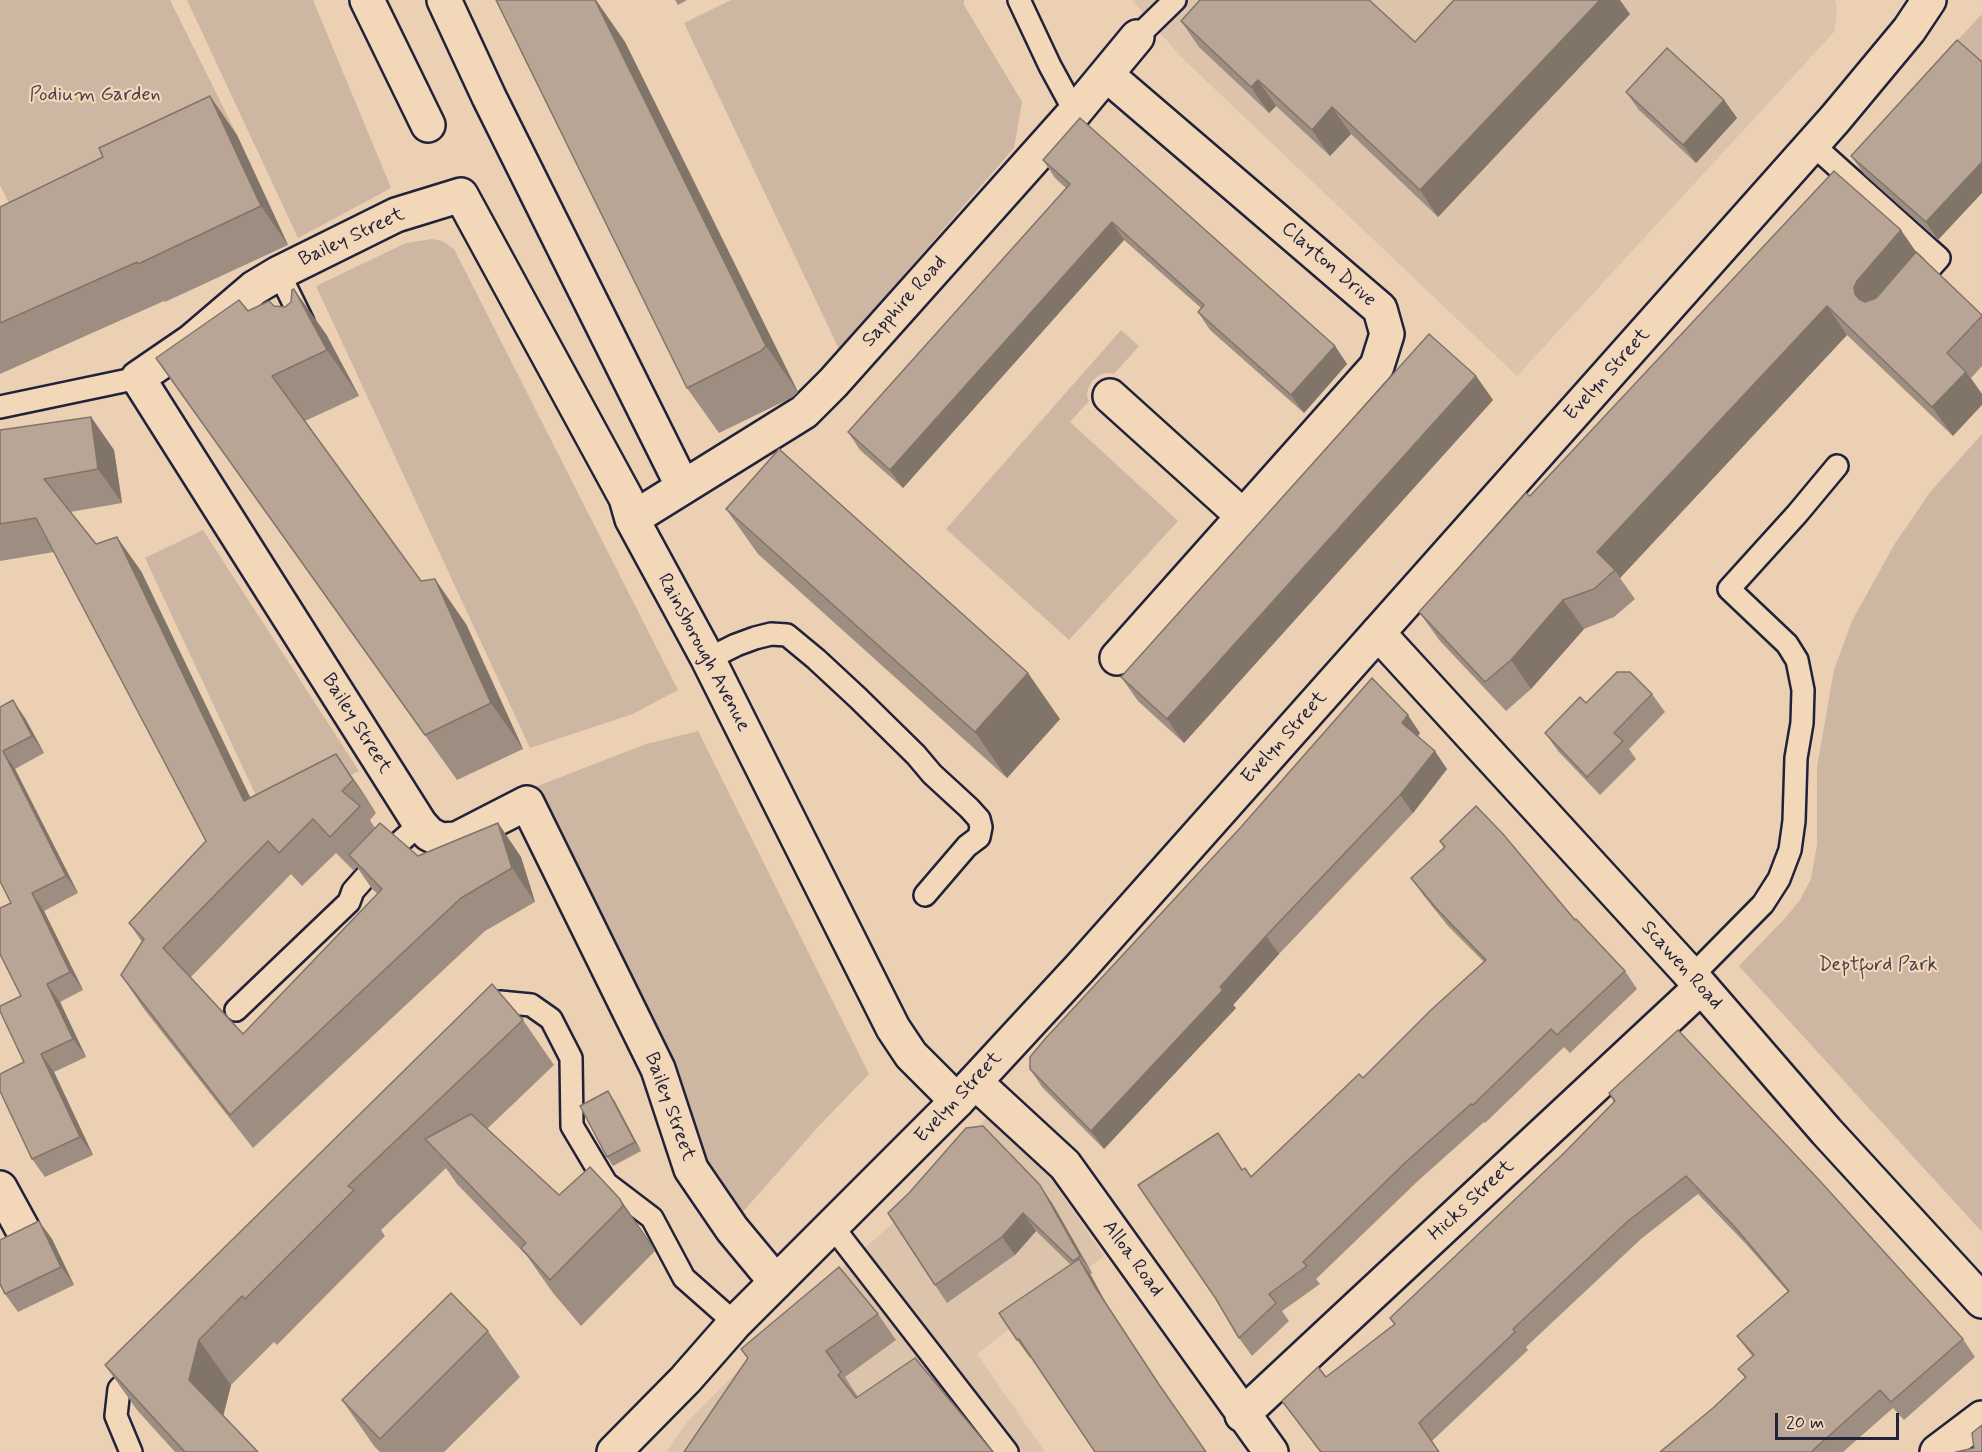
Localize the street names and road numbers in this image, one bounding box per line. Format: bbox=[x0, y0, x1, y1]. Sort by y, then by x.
street label: Bailey Street bbox=[295, 203, 409, 273]
street label: Clayton Drive bbox=[1276, 217, 1380, 313]
street label: Sapphire Road bbox=[858, 251, 952, 353]
street label: Evelyn Street bbox=[1560, 324, 1656, 426]
street label: Rainsborough Avenue bbox=[651, 570, 755, 736]
street label: Bailey Street bbox=[316, 669, 396, 779]
street label: Evelyn Street bbox=[1237, 687, 1333, 789]
street label: Scawen Road bbox=[1635, 917, 1727, 1015]
street label: Evelyn Street bbox=[910, 1047, 1008, 1149]
street label: Bailey Street bbox=[638, 1049, 700, 1165]
street label: Hicks Street bbox=[1424, 1155, 1520, 1247]
street label: Alloa Road bbox=[1096, 1216, 1168, 1302]

